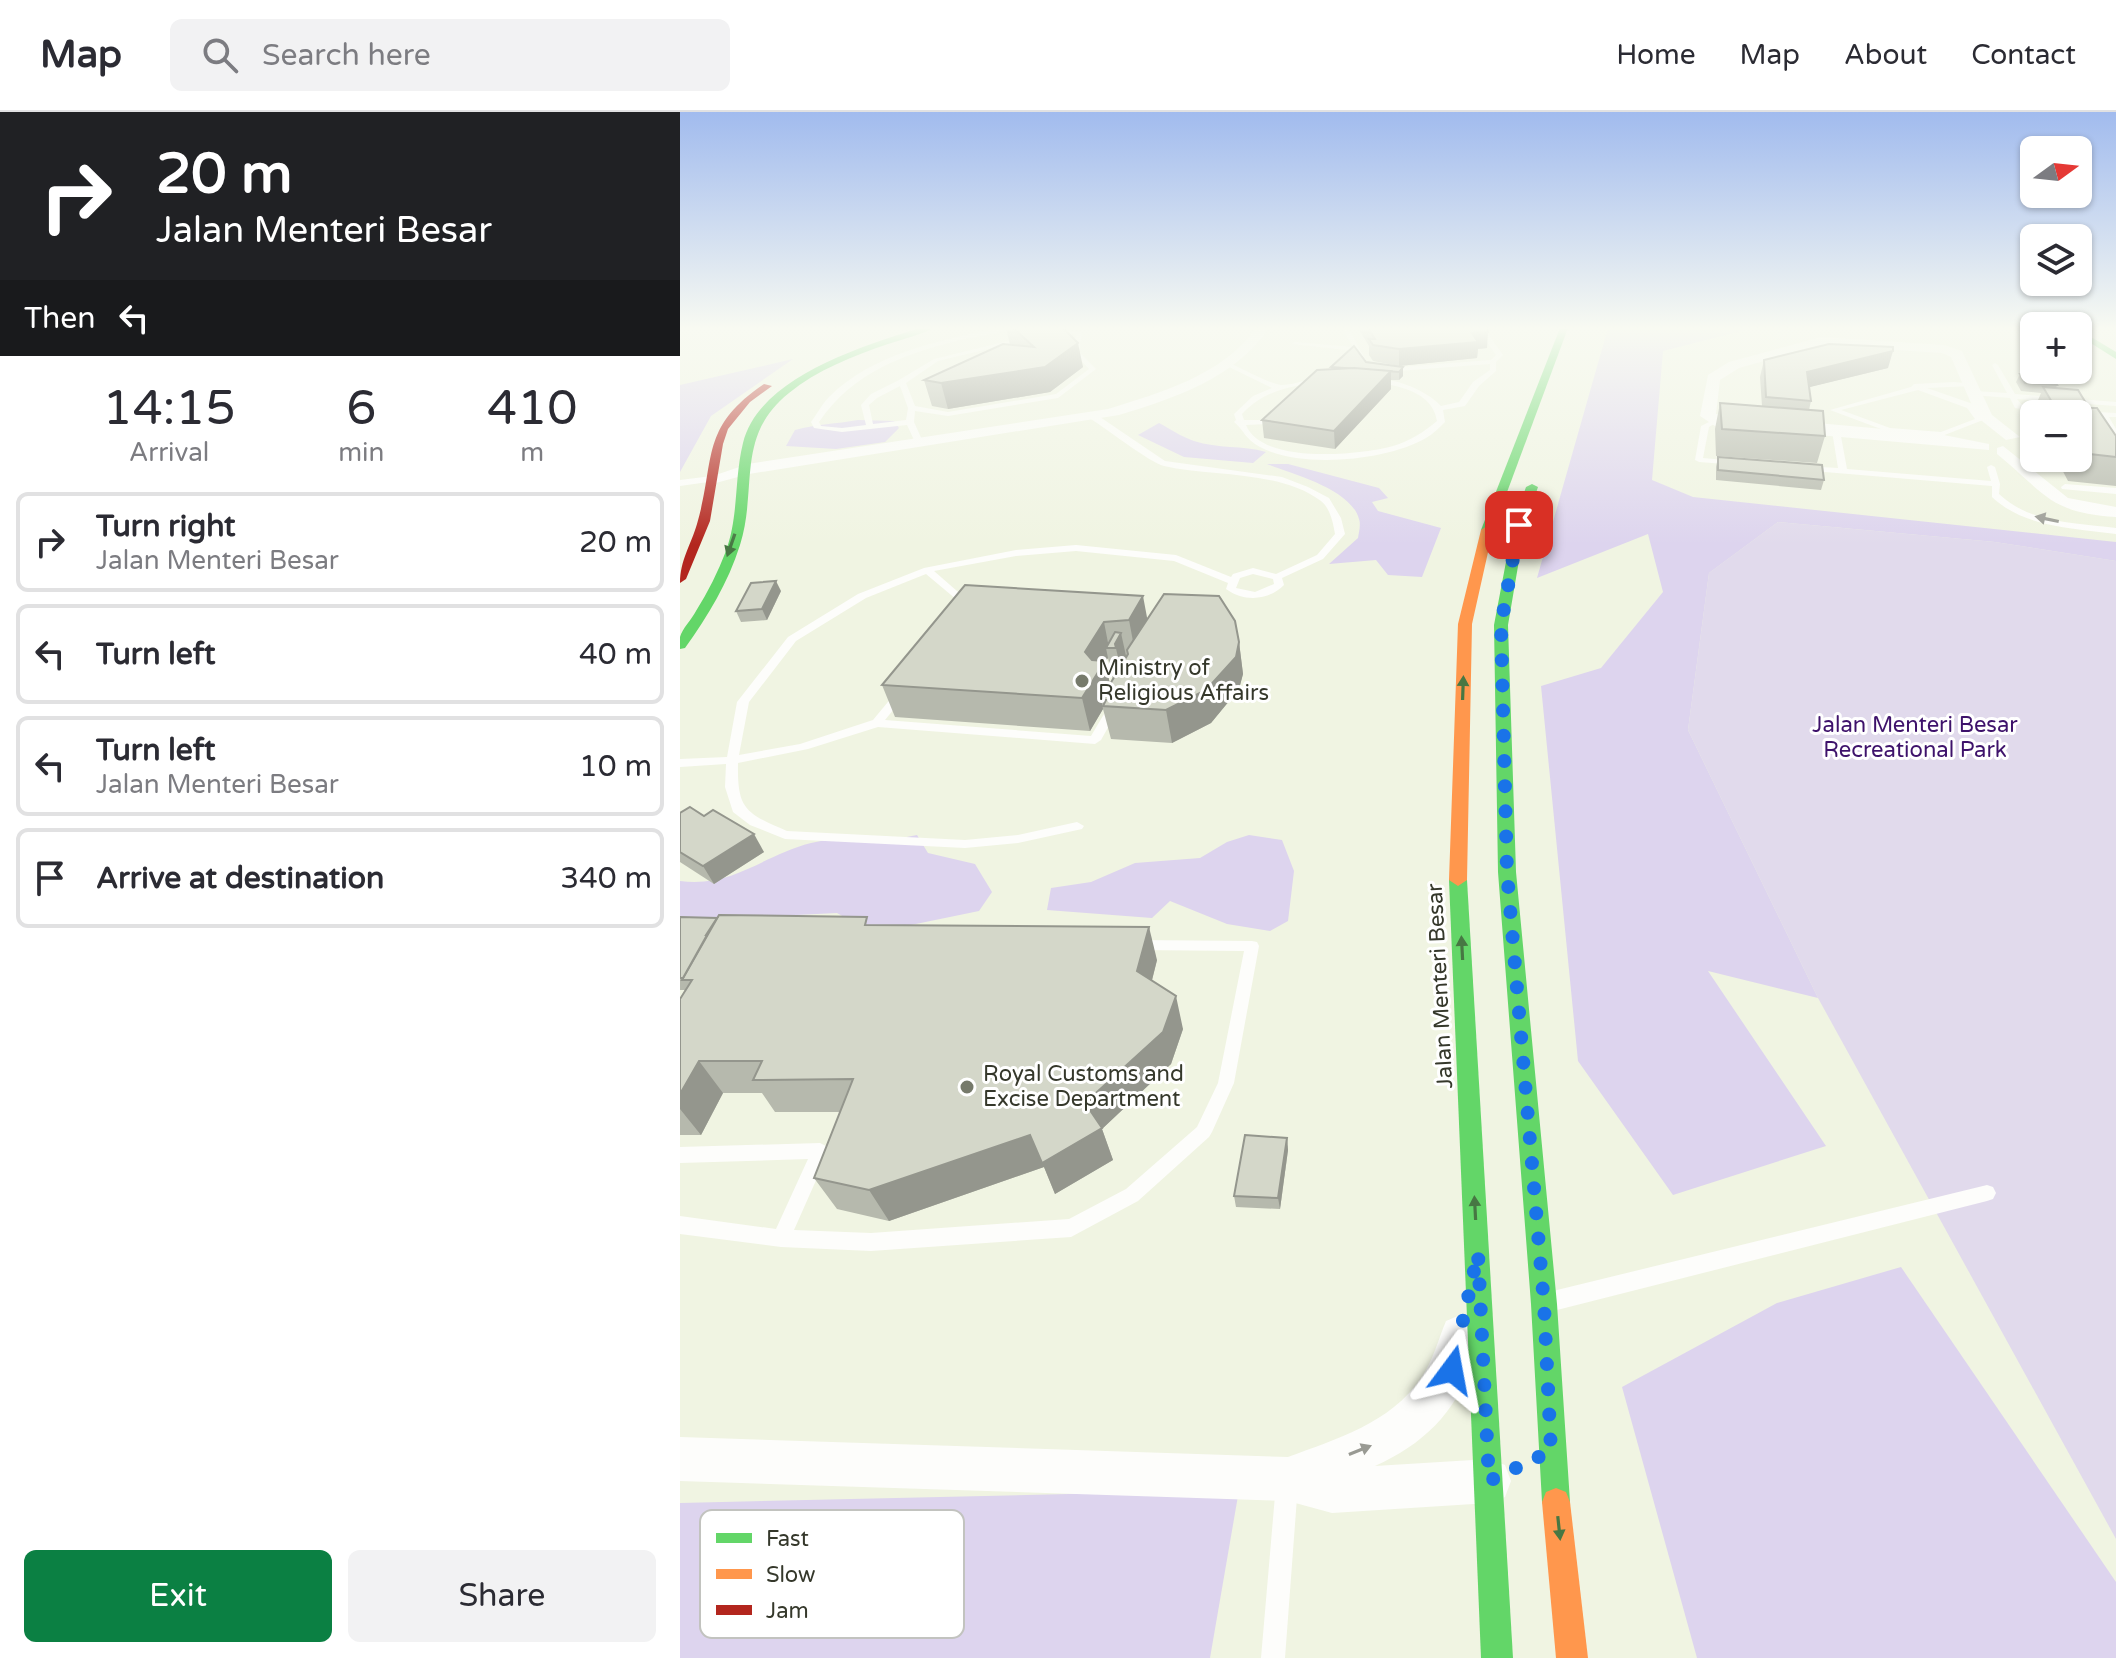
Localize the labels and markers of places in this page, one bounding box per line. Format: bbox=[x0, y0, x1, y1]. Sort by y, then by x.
pin bbox=[1485, 491, 1553, 559]
place label: Ministry of Religious Affairs bbox=[1098, 655, 1269, 706]
marker: Ministry of Religious Affairs bbox=[1073, 672, 1091, 690]
place label: Royal Customs and Excise Department bbox=[983, 1061, 1184, 1112]
marker: Royal Customs and Excise Department bbox=[958, 1078, 976, 1096]

